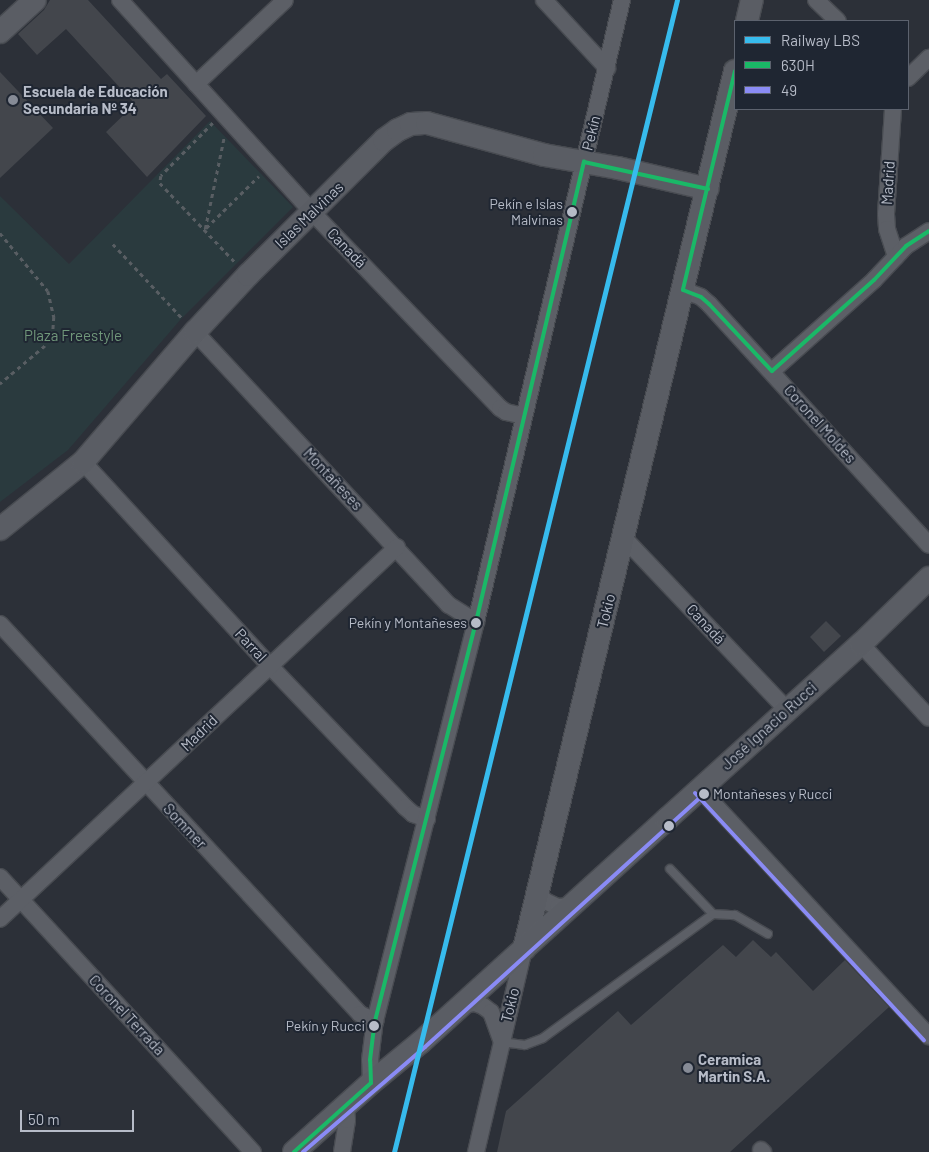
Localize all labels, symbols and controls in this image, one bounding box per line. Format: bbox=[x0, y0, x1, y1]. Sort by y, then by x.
legend bbox=[734, 20, 909, 110]
text: Railway LBS bbox=[781, 31, 860, 49]
text: 630H bbox=[781, 56, 815, 74]
text: 49 bbox=[781, 81, 797, 99]
place label: Escuela de Educación Secundaria Nº 34 bbox=[23, 82, 168, 117]
marker: Escuela de Educación Secundaria Nº 34 bbox=[7, 94, 19, 106]
street label: Pekín bbox=[578, 114, 604, 152]
street label: Madrid bbox=[877, 160, 899, 206]
street label: Islas Malvinas bbox=[271, 178, 347, 252]
place label: Pekín e Islas Malvinas bbox=[489, 196, 563, 228]
marker: Pekín e Islas Malvinas bbox=[567, 207, 577, 217]
street label: Canadá bbox=[324, 224, 370, 272]
park label: Plaza Freestyle bbox=[24, 327, 122, 345]
street label: Coronel Moldes bbox=[780, 381, 860, 467]
street label: Montañeses bbox=[300, 444, 366, 514]
street label: Tokio bbox=[593, 592, 619, 630]
street label: Canadá bbox=[683, 600, 729, 648]
place label: Pekín y Montañeses bbox=[349, 615, 467, 631]
marker: Pekín y Montañeses bbox=[471, 618, 481, 628]
street label: Parral bbox=[231, 625, 271, 665]
street label: José Ignacio Rucci bbox=[718, 678, 820, 774]
street label: Madrid bbox=[177, 711, 221, 755]
place label: Montañeses y Rucci bbox=[713, 786, 832, 802]
marker: Montañeses y Rucci bbox=[699, 789, 709, 799]
street label: Sommer bbox=[160, 800, 210, 852]
unlabelled marker bbox=[664, 821, 674, 831]
street label: Coronel Terrada bbox=[85, 971, 169, 1059]
street label: Tokio bbox=[497, 986, 523, 1024]
place label: Pekín y Rucci bbox=[286, 1018, 365, 1034]
marker: Pekín y Rucci bbox=[369, 1021, 379, 1031]
place label: Ceramica Martin S.A. bbox=[698, 1050, 770, 1085]
marker: Ceramica Martin S.A. bbox=[682, 1062, 694, 1074]
scale bar bbox=[22, 1100, 136, 1132]
text: 50 m bbox=[28, 1110, 60, 1128]

